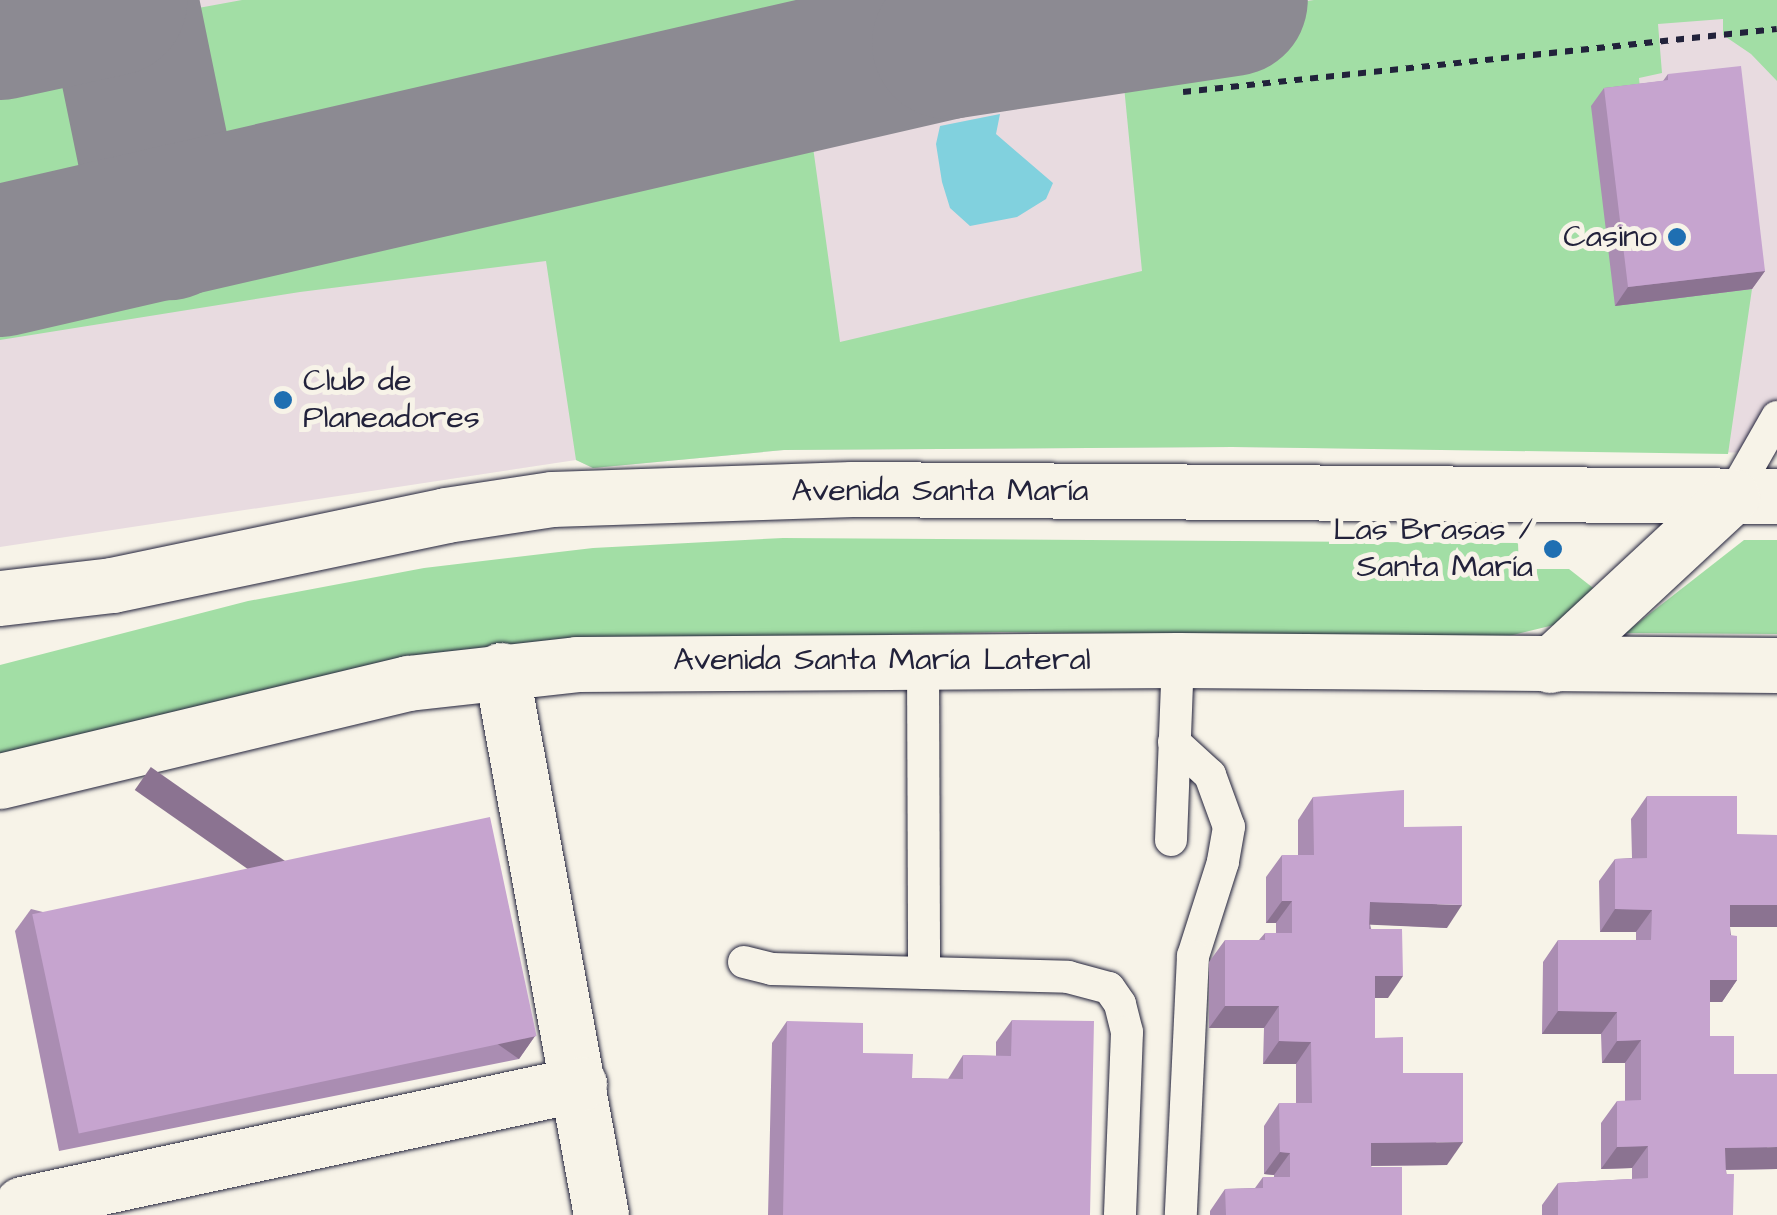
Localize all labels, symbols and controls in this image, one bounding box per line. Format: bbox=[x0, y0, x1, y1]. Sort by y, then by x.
place label: Casino bbox=[1563, 218, 1657, 256]
marker: Casino bbox=[1666, 226, 1688, 248]
place label: Club de Planeadores bbox=[303, 363, 480, 438]
marker: Club de Planeadores bbox=[272, 389, 294, 411]
street label: Avenida Santa María bbox=[791, 472, 1089, 510]
place label: Las Brasas / Santa María bbox=[1333, 512, 1533, 587]
marker: Las Brasas / Santa María bbox=[1542, 538, 1564, 560]
street label: Avenida Santa María Lateral bbox=[673, 641, 1091, 679]

